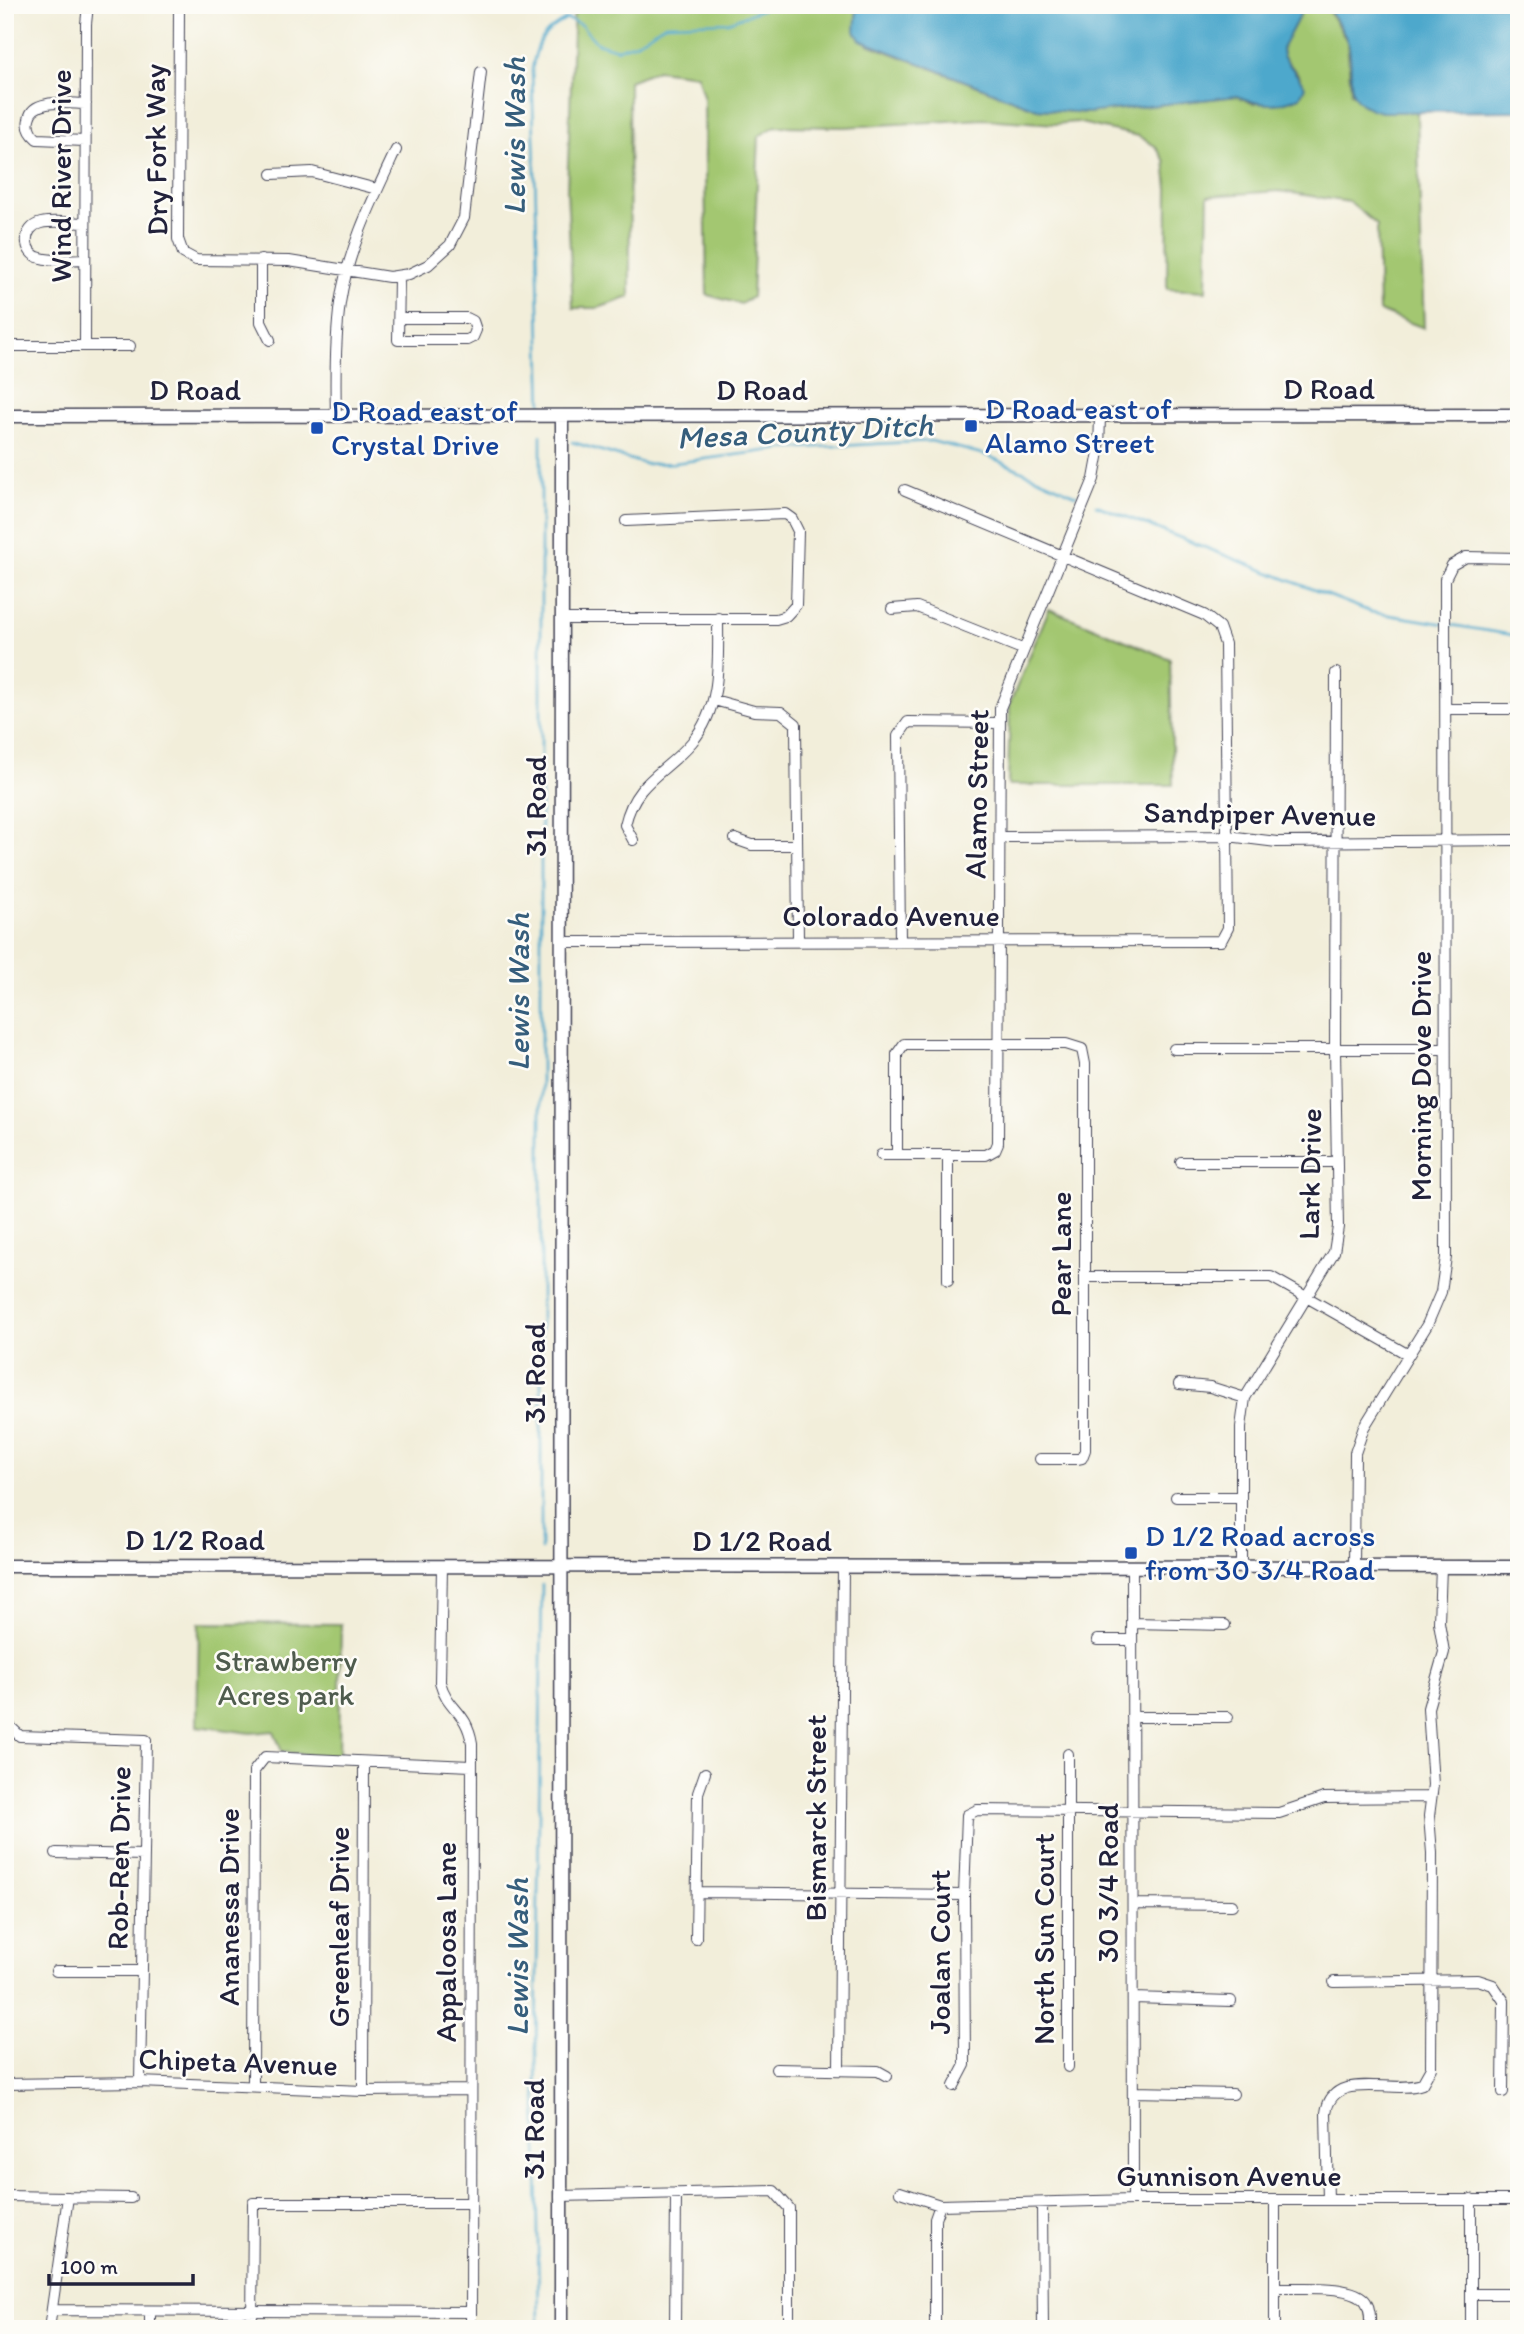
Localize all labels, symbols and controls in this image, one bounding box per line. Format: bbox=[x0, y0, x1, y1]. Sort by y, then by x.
water label: Lewis Wash bbox=[495, 56, 533, 215]
street label: Dry Fork Way bbox=[136, 64, 175, 236]
street label: Wind River Drive bbox=[42, 69, 79, 283]
street label: D Road bbox=[1283, 370, 1375, 407]
street label: D Road bbox=[149, 371, 241, 408]
street label: D Road bbox=[716, 371, 808, 408]
place label: D Road east of Alamo Street bbox=[985, 390, 1172, 461]
place label: D Road east of Crystal Drive bbox=[331, 392, 518, 463]
water label: Mesa County Ditch bbox=[676, 405, 935, 457]
marker: D Road east of Alamo Street bbox=[963, 418, 979, 434]
marker: D Road east of Crystal Drive bbox=[309, 420, 325, 436]
street label: Alamo Street bbox=[957, 709, 996, 879]
street label: 31 Road bbox=[517, 755, 554, 857]
street label: Sandpiper Avenue bbox=[1143, 793, 1377, 834]
street label: Colorado Avenue bbox=[782, 897, 1000, 934]
water label: Lewis Wash bbox=[499, 912, 537, 1071]
street label: Morning Dove Drive bbox=[1402, 951, 1439, 1201]
street label: Lark Drive bbox=[1290, 1108, 1329, 1240]
street label: Pear Lane bbox=[1042, 1192, 1079, 1316]
street label: 31 Road bbox=[516, 1322, 553, 1424]
place label: D 1/2 Road across from 30 3/4 Road bbox=[1145, 1517, 1375, 1588]
street label: D 1/2 Road bbox=[125, 1521, 266, 1558]
street label: D 1/2 Road bbox=[692, 1522, 833, 1559]
marker: D 1/2 Road across from 30 3/4 Road bbox=[1123, 1545, 1139, 1561]
park label: Strawberry Acres park bbox=[215, 1642, 357, 1713]
street label: Bismarck Street bbox=[797, 1714, 834, 1922]
street label: Rob-Ren Drive bbox=[98, 1766, 139, 1950]
street label: 30 3/4 Road bbox=[1089, 1803, 1126, 1963]
street label: Ananessa Drive bbox=[210, 1808, 247, 2006]
street label: Greenleaf Drive bbox=[320, 1827, 357, 2027]
street label: North Sun Court bbox=[1025, 1833, 1062, 2045]
street label: Appaloosa Lane bbox=[427, 1842, 464, 2042]
street label: Joalan Court bbox=[921, 1869, 958, 2035]
water label: Lewis Wash bbox=[498, 1877, 536, 2036]
street label: Chipeta Avenue bbox=[138, 2040, 338, 2083]
street label: 31 Road bbox=[515, 2078, 552, 2180]
street label: Gunnison Avenue bbox=[1116, 2157, 1342, 2194]
scale bar bbox=[49, 2243, 192, 2287]
text: 100 m bbox=[60, 2254, 118, 2279]

